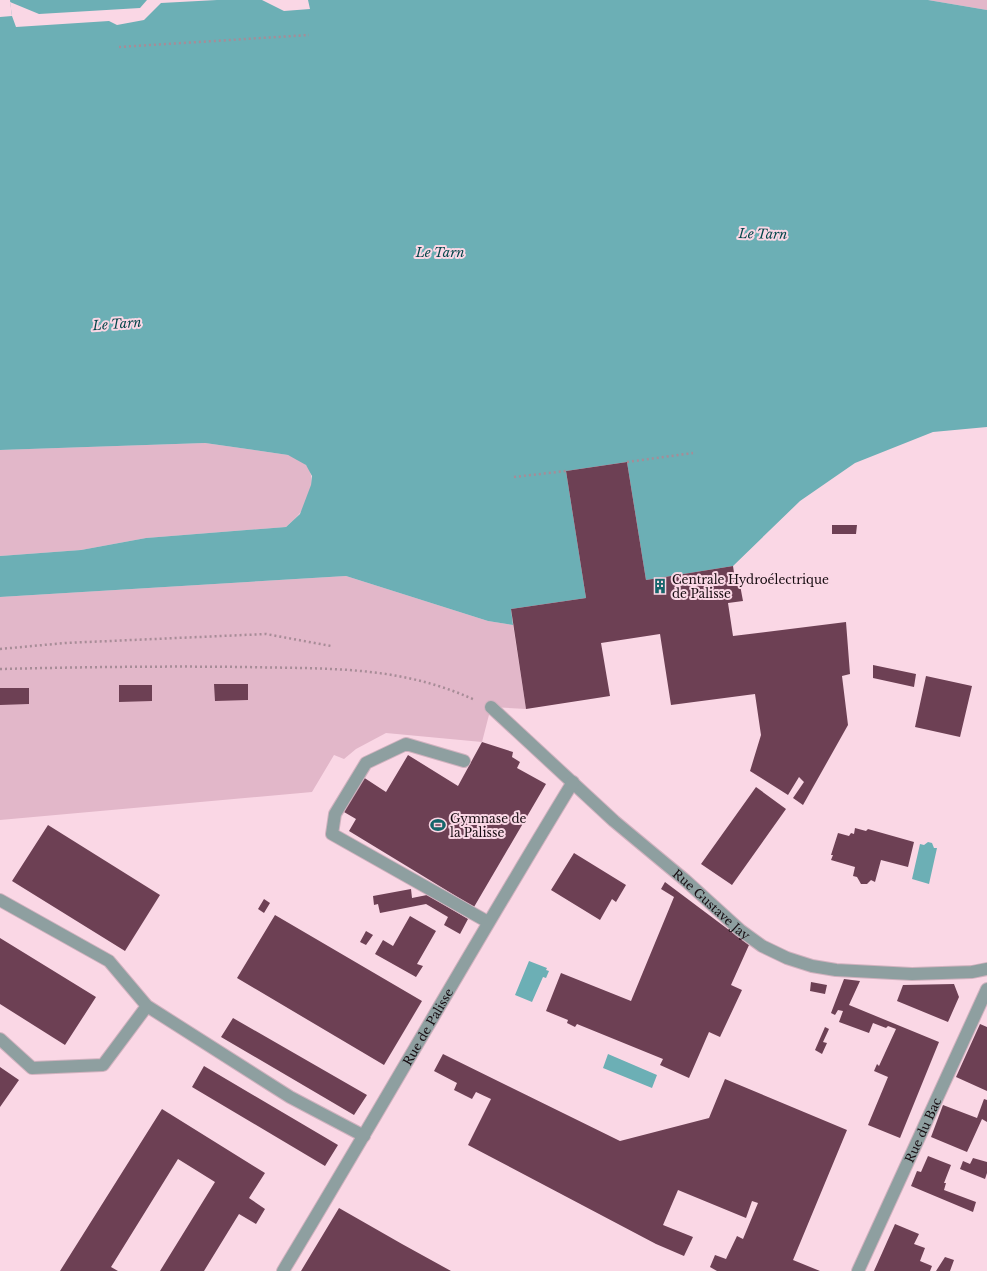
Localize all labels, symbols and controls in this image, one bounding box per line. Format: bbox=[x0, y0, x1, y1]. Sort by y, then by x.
water label: Le Tarn bbox=[738, 225, 787, 243]
water label: Le Tarn bbox=[415, 244, 464, 261]
water label: Le Tarn bbox=[91, 314, 142, 334]
place label: Centrale Hydroélectrique de Palisse bbox=[672, 572, 829, 601]
building icon: Centrale Hydroélectrique de Palisse bbox=[651, 577, 669, 595]
place label: Gymnase de la Palisse bbox=[450, 811, 527, 840]
sports icon: Gymnase de la Palisse bbox=[429, 816, 447, 834]
street label: Rue Gustave Jay bbox=[670, 866, 754, 943]
street label: Rue de Palisse bbox=[399, 985, 456, 1068]
street label: Rue du Bac bbox=[901, 1095, 944, 1165]

